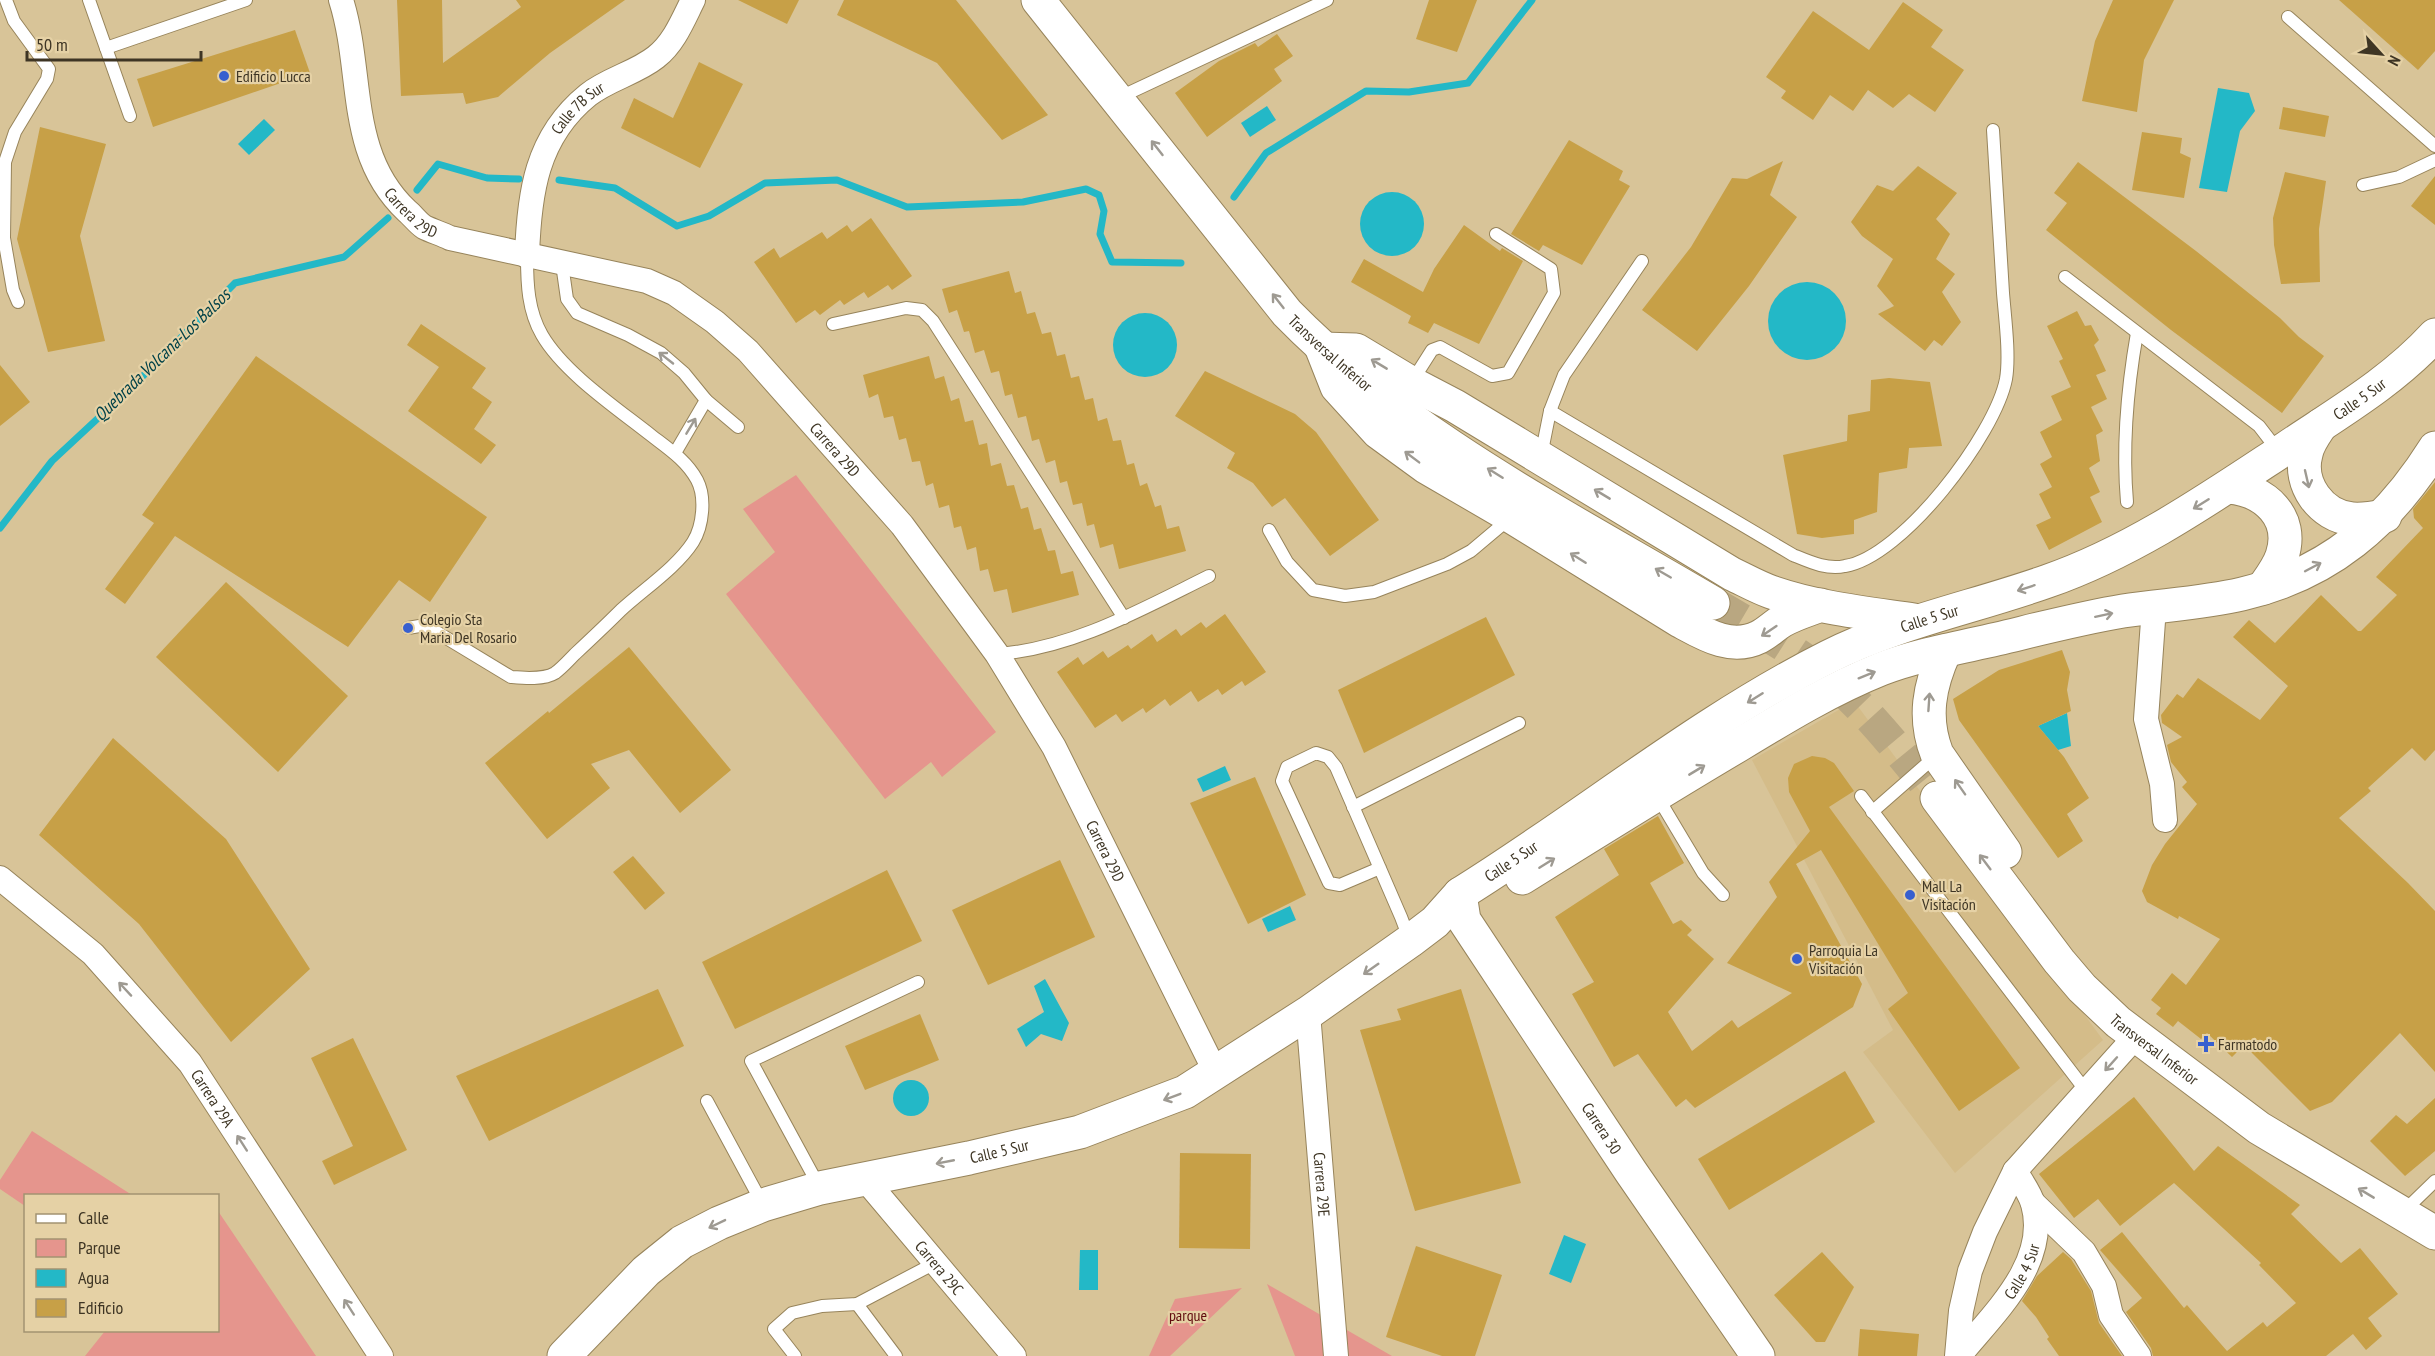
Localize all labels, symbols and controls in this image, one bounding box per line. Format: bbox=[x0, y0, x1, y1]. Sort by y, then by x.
scale bar bbox=[27, 24, 201, 62]
north arrow bbox=[2351, 24, 2411, 84]
text: 50 m bbox=[36, 33, 68, 56]
text: N bbox=[2383, 52, 2405, 69]
place label: Edificio Lucca bbox=[236, 66, 311, 86]
marker: Edificio Lucca bbox=[217, 69, 231, 83]
street label: Calle 7B Sur bbox=[546, 77, 608, 138]
one-way arrow bbox=[1150, 140, 1163, 156]
street label: Carrera 29D bbox=[380, 184, 441, 242]
water label: Quebrada Volcana-Los Balsos bbox=[89, 282, 236, 426]
one-way arrow bbox=[1271, 293, 1284, 309]
street label: Transversal Inferior bbox=[1284, 310, 1377, 396]
one-way arrow bbox=[658, 351, 674, 364]
one-way arrow bbox=[1371, 357, 1388, 369]
street label: Calle 5 Sur bbox=[2329, 373, 2390, 424]
one-way arrow bbox=[685, 418, 697, 435]
street label: Carrera 29D bbox=[806, 418, 865, 481]
one-way arrow bbox=[1404, 450, 1420, 463]
one-way arrow bbox=[1487, 467, 1504, 480]
one-way arrow bbox=[2302, 469, 2313, 488]
one-way arrow bbox=[1594, 488, 1611, 500]
one-way arrow bbox=[2193, 499, 2210, 511]
one-way arrow bbox=[1570, 551, 1587, 563]
one-way arrow bbox=[2304, 561, 2321, 573]
one-way arrow bbox=[1655, 567, 1672, 579]
one-way arrow bbox=[2017, 584, 2036, 595]
street label: Calle 5 Sur bbox=[1898, 599, 1961, 637]
place label: Colegio Sta Maria Del Rosario bbox=[420, 609, 517, 647]
one-way arrow bbox=[2094, 609, 2113, 620]
marker: Colegio Sta Maria Del Rosario bbox=[401, 621, 415, 635]
one-way arrow bbox=[1760, 624, 1777, 637]
one-way arrow bbox=[1858, 669, 1876, 680]
one-way arrow bbox=[1746, 692, 1763, 705]
one-way arrow bbox=[1924, 693, 1935, 712]
one-way arrow bbox=[1688, 763, 1705, 775]
one-way arrow bbox=[1954, 779, 1966, 796]
street label: Carrera 29D bbox=[1082, 817, 1129, 885]
street label: Calle 5 Sur bbox=[1481, 836, 1542, 886]
one-way arrow bbox=[1979, 855, 1992, 871]
one-way arrow bbox=[1538, 856, 1555, 868]
place label: Mall La Visitación bbox=[1921, 876, 1976, 914]
marker: Mall La Visitación bbox=[1903, 888, 1917, 902]
place label: Parroquia La Visitación bbox=[1808, 940, 1878, 978]
marker: Parroquia La Visitación bbox=[1790, 952, 1804, 966]
one-way arrow bbox=[1363, 963, 1379, 975]
one-way arrow bbox=[118, 981, 132, 996]
street label: Transversal Inferior bbox=[2106, 1010, 2203, 1089]
place label: Farmatodo bbox=[2218, 1034, 2277, 1054]
marker: Farmatodo bbox=[2199, 1037, 2213, 1051]
one-way arrow bbox=[2104, 1056, 2118, 1071]
street label: Carrera 29A bbox=[187, 1065, 239, 1131]
one-way arrow bbox=[1163, 1092, 1182, 1103]
street label: Carrera 30 bbox=[1578, 1099, 1626, 1158]
street label: Calle 5 Sur bbox=[968, 1134, 1031, 1167]
one-way arrow bbox=[236, 1135, 249, 1152]
street label: Carrera 29E bbox=[1309, 1152, 1335, 1217]
one-way arrow bbox=[935, 1157, 955, 1168]
one-way arrow bbox=[2358, 1186, 2375, 1198]
legend bbox=[24, 1194, 219, 1332]
text: Calle bbox=[78, 1206, 109, 1229]
one-way arrow bbox=[708, 1219, 726, 1231]
text: Parque bbox=[78, 1236, 121, 1259]
street label: Carrera 29C bbox=[911, 1236, 968, 1299]
street label: Calle 4 Sur bbox=[1999, 1241, 2044, 1303]
text: Agua bbox=[78, 1266, 109, 1289]
text: Edificio bbox=[78, 1296, 124, 1319]
one-way arrow bbox=[342, 1299, 354, 1316]
park label: parque bbox=[1169, 1305, 1207, 1325]

